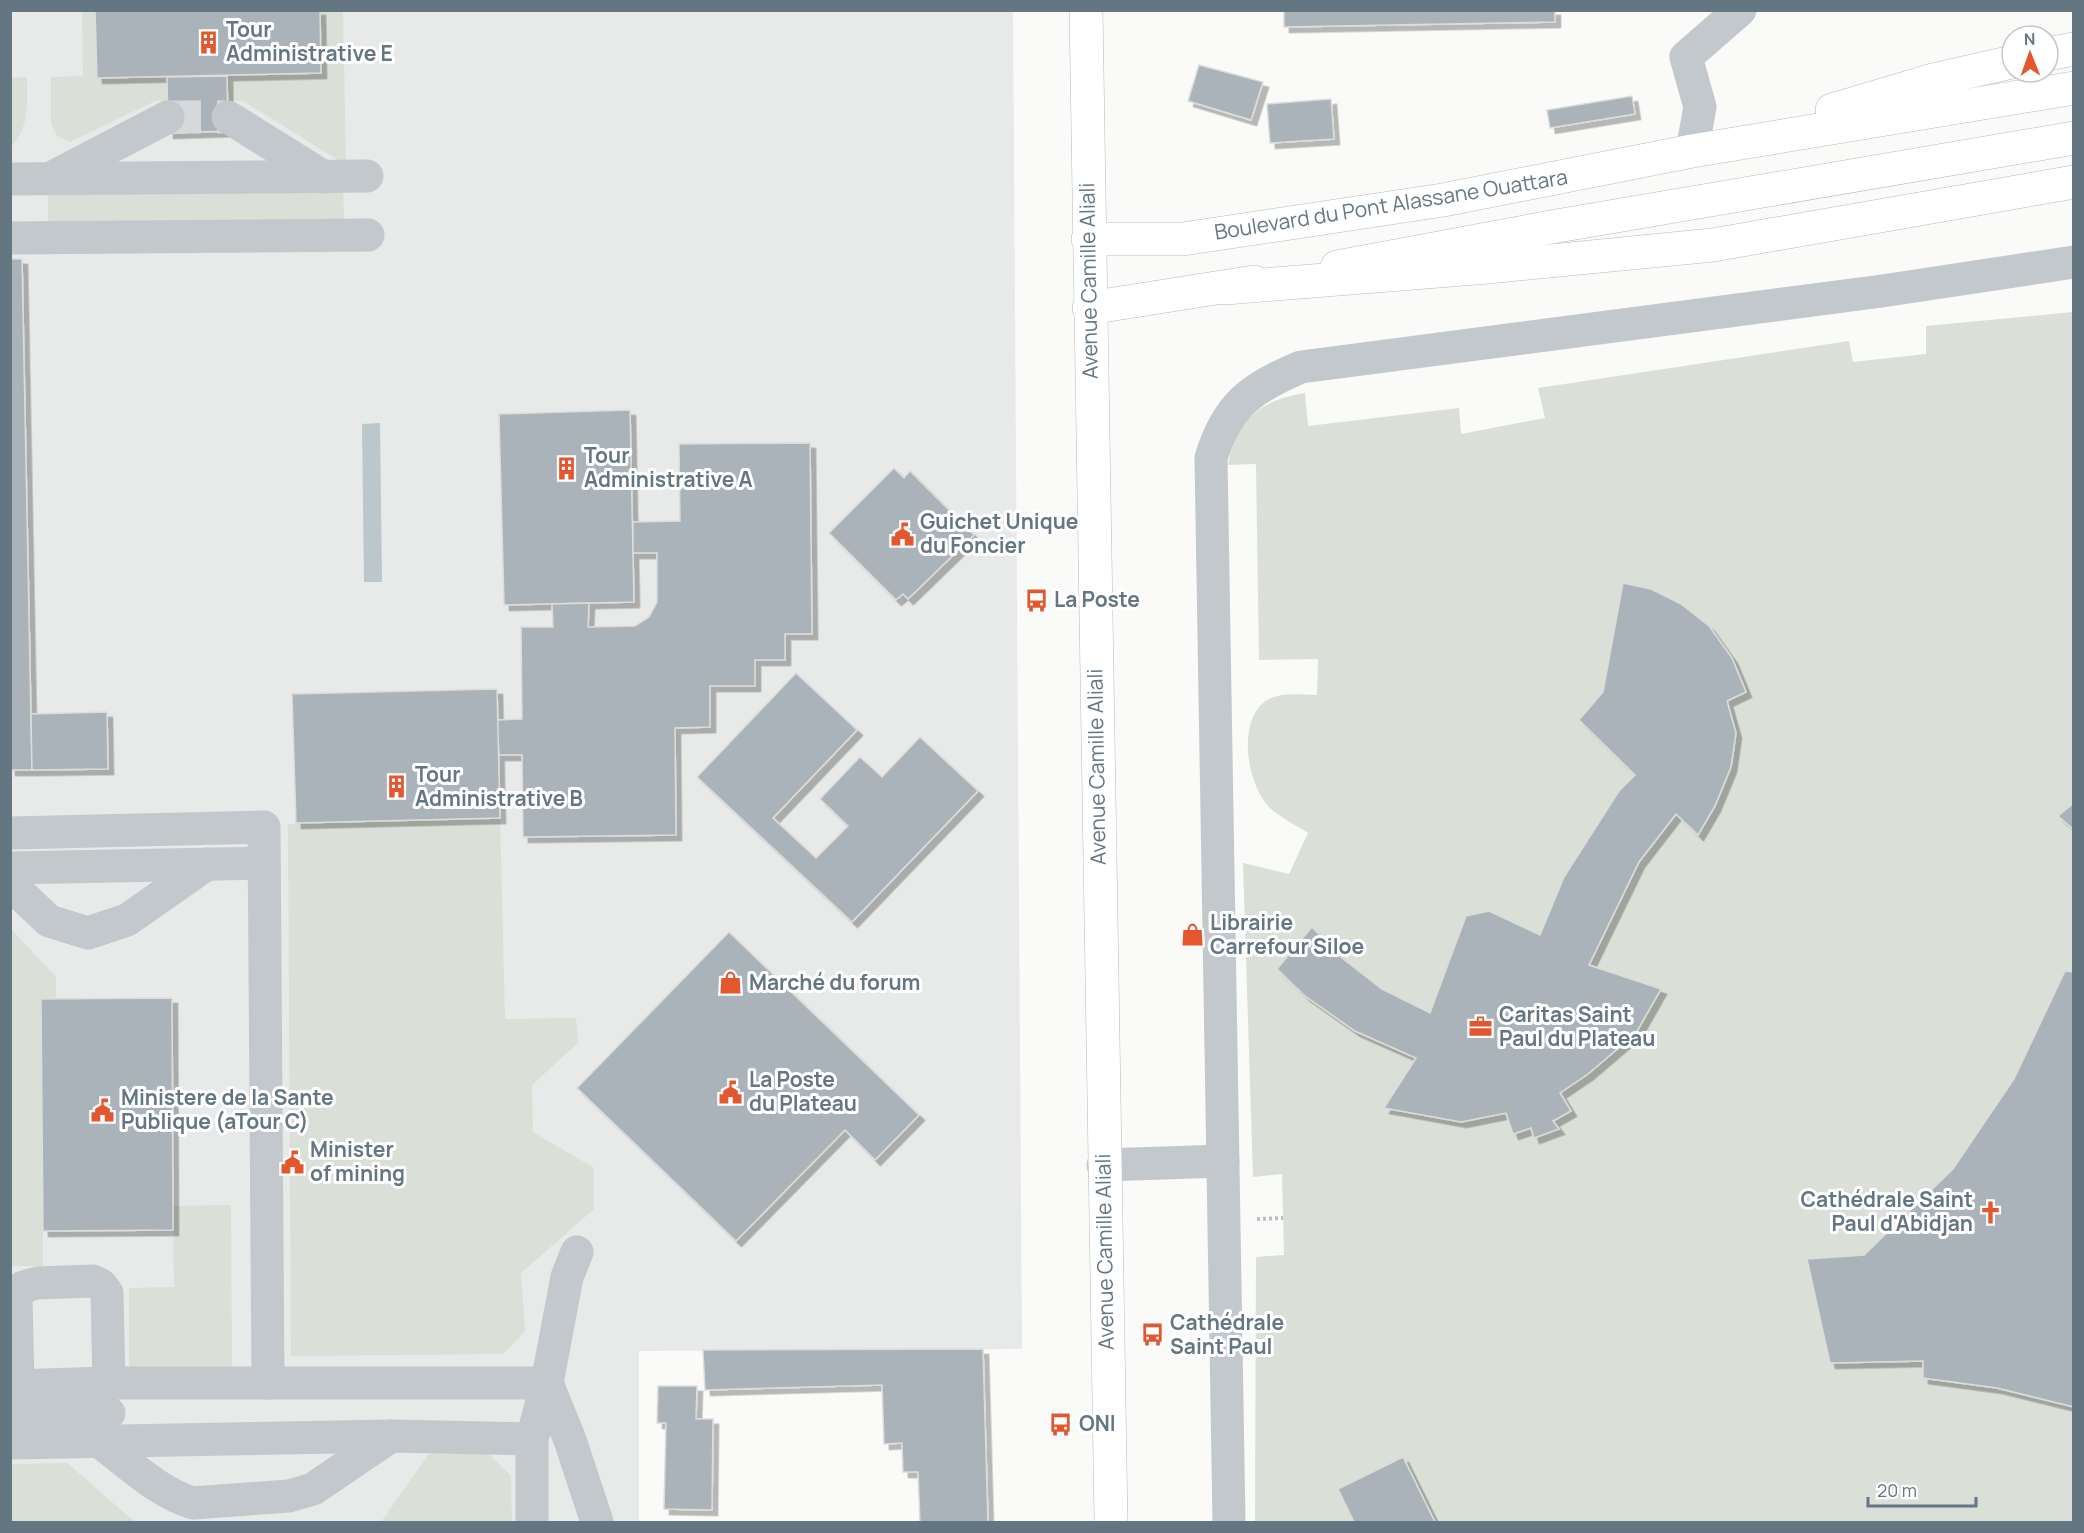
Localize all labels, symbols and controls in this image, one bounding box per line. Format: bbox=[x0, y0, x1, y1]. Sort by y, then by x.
place label: Tour Administrative E bbox=[226, 15, 393, 67]
north arrow bbox=[2000, 24, 2060, 84]
text: N bbox=[2024, 28, 2036, 50]
building icon: Tour Administrative E bbox=[195, 29, 221, 55]
street label: Boulevard du Pont Alassane Ouattara bbox=[1212, 162, 1569, 246]
street label: Avenue Camille Aliali bbox=[1072, 183, 1104, 379]
place label: Tour Administrative A bbox=[584, 441, 753, 493]
building icon: Tour Administrative A bbox=[553, 455, 579, 481]
place label: Guichet Unique du Foncier bbox=[920, 507, 1078, 559]
public building icon: Guichet Unique du Foncier bbox=[889, 521, 915, 547]
place label: La Poste bbox=[1054, 585, 1140, 613]
bus stop icon: La Poste bbox=[1023, 587, 1049, 613]
street label: Avenue Camille Aliali bbox=[1080, 669, 1112, 865]
place label: Tour Administrative B bbox=[415, 760, 583, 812]
building icon: Tour Administrative B bbox=[384, 774, 410, 800]
place label: Librairie Carrefour Siloe bbox=[1210, 908, 1364, 960]
shop icon: Librairie Carrefour Siloe bbox=[1179, 922, 1205, 948]
place label: Marché du forum bbox=[749, 968, 920, 996]
shop icon: Marché du forum bbox=[718, 970, 744, 996]
place label: Caritas Saint Paul du Plateau bbox=[1499, 1000, 1655, 1052]
office icon: Caritas Saint Paul du Plateau bbox=[1468, 1014, 1494, 1040]
place label: La Poste du Plateau bbox=[749, 1065, 857, 1117]
public building icon: La Poste du Plateau bbox=[718, 1079, 744, 1105]
place label: Ministere de la Sante Publique (aTour C) bbox=[121, 1083, 334, 1135]
public building icon: Ministere de la Sante Publique (aTour C) bbox=[90, 1097, 116, 1123]
place label: Minister of mining bbox=[310, 1135, 405, 1187]
public building icon: Minister of mining bbox=[279, 1149, 305, 1175]
street label: Avenue Camille Aliali bbox=[1088, 1154, 1120, 1350]
place label: Cathédrale Saint Paul d'Abidjan bbox=[1801, 1185, 1973, 1237]
church icon: Cathédrale Saint Paul d'Abidjan bbox=[1978, 1199, 2004, 1225]
place label: Cathédrale Saint Paul bbox=[1170, 1308, 1284, 1360]
bus stop icon: Cathédrale Saint Paul bbox=[1139, 1322, 1165, 1348]
place label: ONI bbox=[1079, 1409, 1116, 1437]
bus stop icon: ONI bbox=[1048, 1411, 1074, 1437]
scale bar bbox=[1868, 1470, 1976, 1508]
text: 20 m bbox=[1877, 1478, 1917, 1502]

